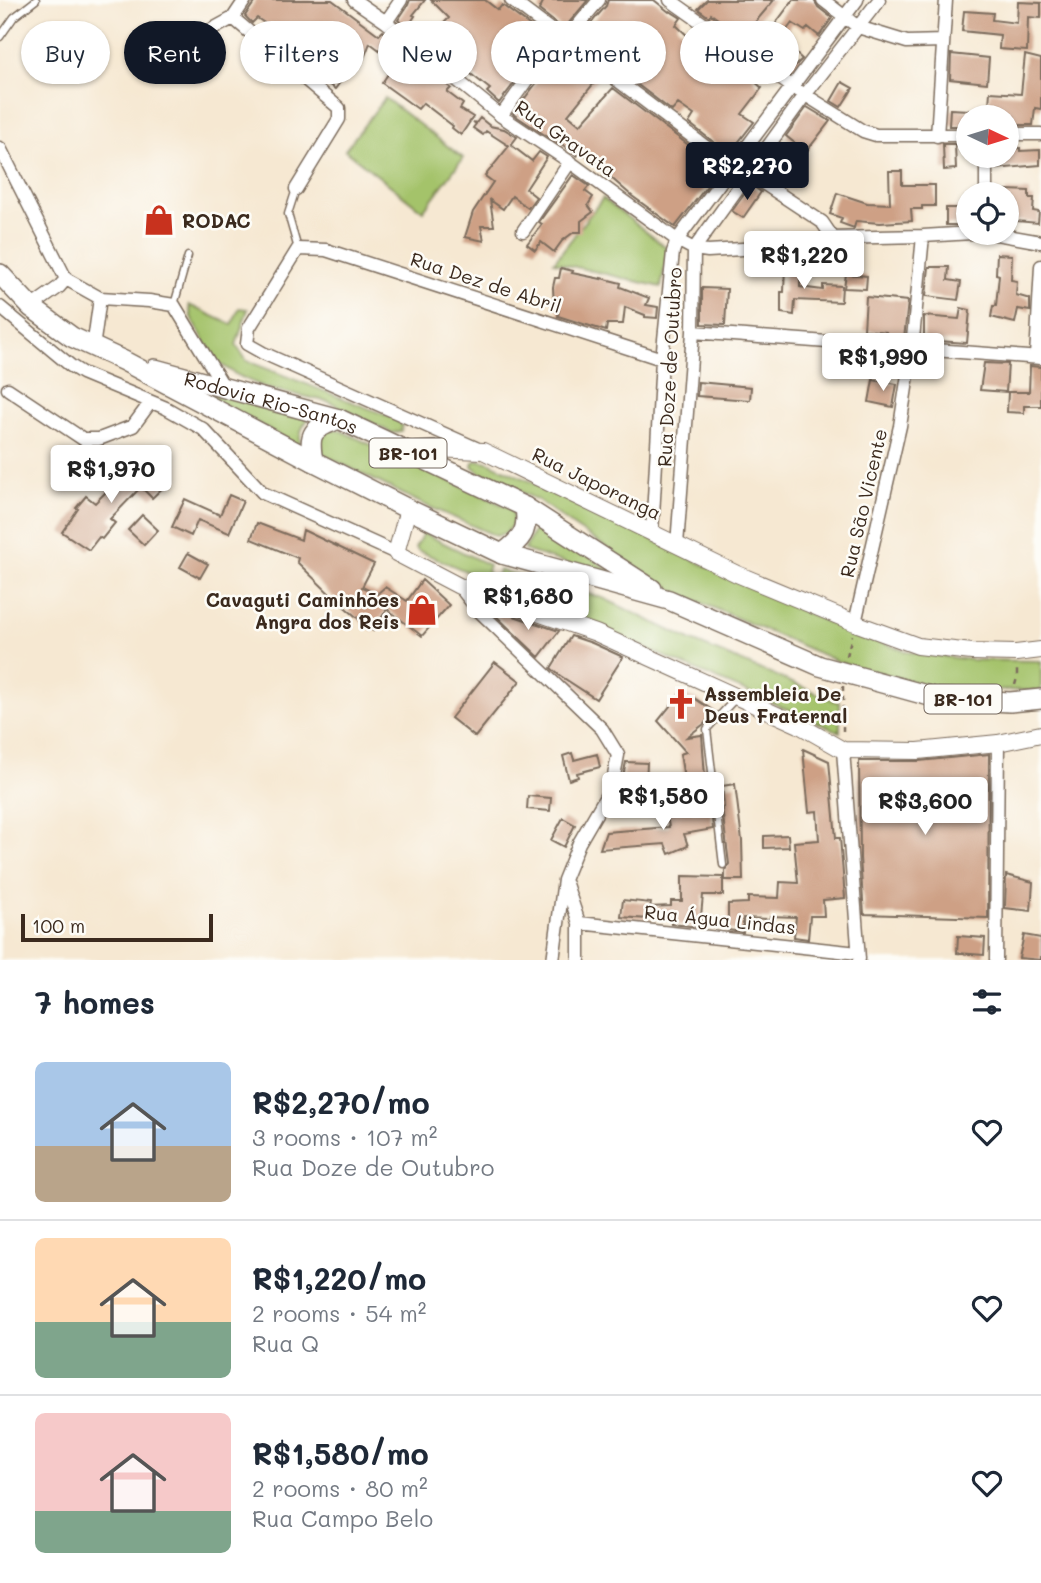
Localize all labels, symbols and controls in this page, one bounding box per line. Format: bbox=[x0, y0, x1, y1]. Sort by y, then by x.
chip: Buy bbox=[21, 21, 110, 84]
chip: Rent bbox=[124, 21, 226, 84]
chip: Filters bbox=[240, 21, 364, 84]
chip: New bbox=[378, 21, 477, 84]
chip: Apartment bbox=[491, 21, 666, 84]
chip: House bbox=[680, 21, 799, 84]
street label: Rua Gravata bbox=[510, 94, 622, 182]
north arrow bbox=[956, 105, 1018, 168]
map controls bbox=[956, 105, 1019, 245]
pin: R$2,270 bbox=[682, 142, 812, 202]
text: R$2,270 bbox=[702, 150, 792, 180]
button: locate bbox=[956, 182, 1019, 245]
shop icon: RODAC bbox=[142, 203, 176, 237]
place label: RODAC bbox=[182, 208, 250, 233]
pin: R$1,220 bbox=[739, 232, 869, 291]
text: R$1,220 bbox=[760, 239, 848, 269]
street label: Rua Dez de Abril bbox=[407, 246, 565, 318]
street label: Rua Doze de Outubro bbox=[651, 266, 687, 468]
pin: R$1,990 bbox=[818, 334, 948, 393]
text: R$1,990 bbox=[838, 341, 928, 371]
street label: Rodovia Rio-Santos bbox=[182, 365, 363, 439]
street label: Rua São Vicente bbox=[834, 426, 892, 580]
road number: BR-101 bbox=[370, 438, 446, 467]
street label: Rua Japoranga bbox=[528, 441, 666, 525]
pin: R$1,970 bbox=[46, 446, 176, 505]
text: R$1,970 bbox=[67, 453, 155, 483]
pin: R$1,680 bbox=[463, 572, 593, 632]
text: R$1,680 bbox=[483, 580, 573, 610]
place label: Cavaguti Caminhões Angra dos Reis bbox=[206, 587, 399, 634]
shop icon: Cavaguti Caminhões Angra dos Reis bbox=[405, 593, 439, 627]
place label: Assembleia De Deus Fraternal bbox=[704, 681, 847, 728]
road number: BR-101 bbox=[925, 684, 1002, 714]
church icon: Assembleia De Deus Fraternal bbox=[664, 687, 698, 721]
pin: R$1,580 bbox=[598, 772, 728, 832]
pin: R$3,600 bbox=[860, 778, 990, 837]
text: R$1,580 bbox=[618, 780, 708, 810]
text: R$3,600 bbox=[878, 785, 972, 815]
street label: Rua Água Lindas bbox=[643, 899, 797, 939]
scale bar bbox=[21, 911, 214, 943]
text: 100 m bbox=[32, 913, 85, 938]
text: 7 homes bbox=[35, 982, 155, 1022]
icon: filters bbox=[968, 983, 1006, 1021]
text: R$2,270/mo bbox=[252, 1082, 430, 1122]
icon: home bbox=[91, 1090, 175, 1174]
icon: heart bbox=[968, 1113, 1006, 1151]
text: 3 rooms · 107 m² bbox=[252, 1122, 438, 1152]
text: Rua Doze de Outubro bbox=[252, 1152, 494, 1182]
text: R$1,220/mo bbox=[252, 1258, 426, 1298]
icon: home bbox=[91, 1266, 175, 1350]
icon: heart bbox=[968, 1289, 1006, 1327]
text: 2 rooms · 54 m² bbox=[252, 1298, 427, 1328]
text: Rua Q bbox=[252, 1328, 319, 1358]
text: R$1,580/mo bbox=[252, 1433, 429, 1473]
icon: home bbox=[91, 1441, 175, 1525]
icon: heart bbox=[968, 1464, 1006, 1502]
text: 2 rooms · 80 m² bbox=[252, 1473, 428, 1503]
text: Rua Campo Belo bbox=[252, 1503, 433, 1533]

